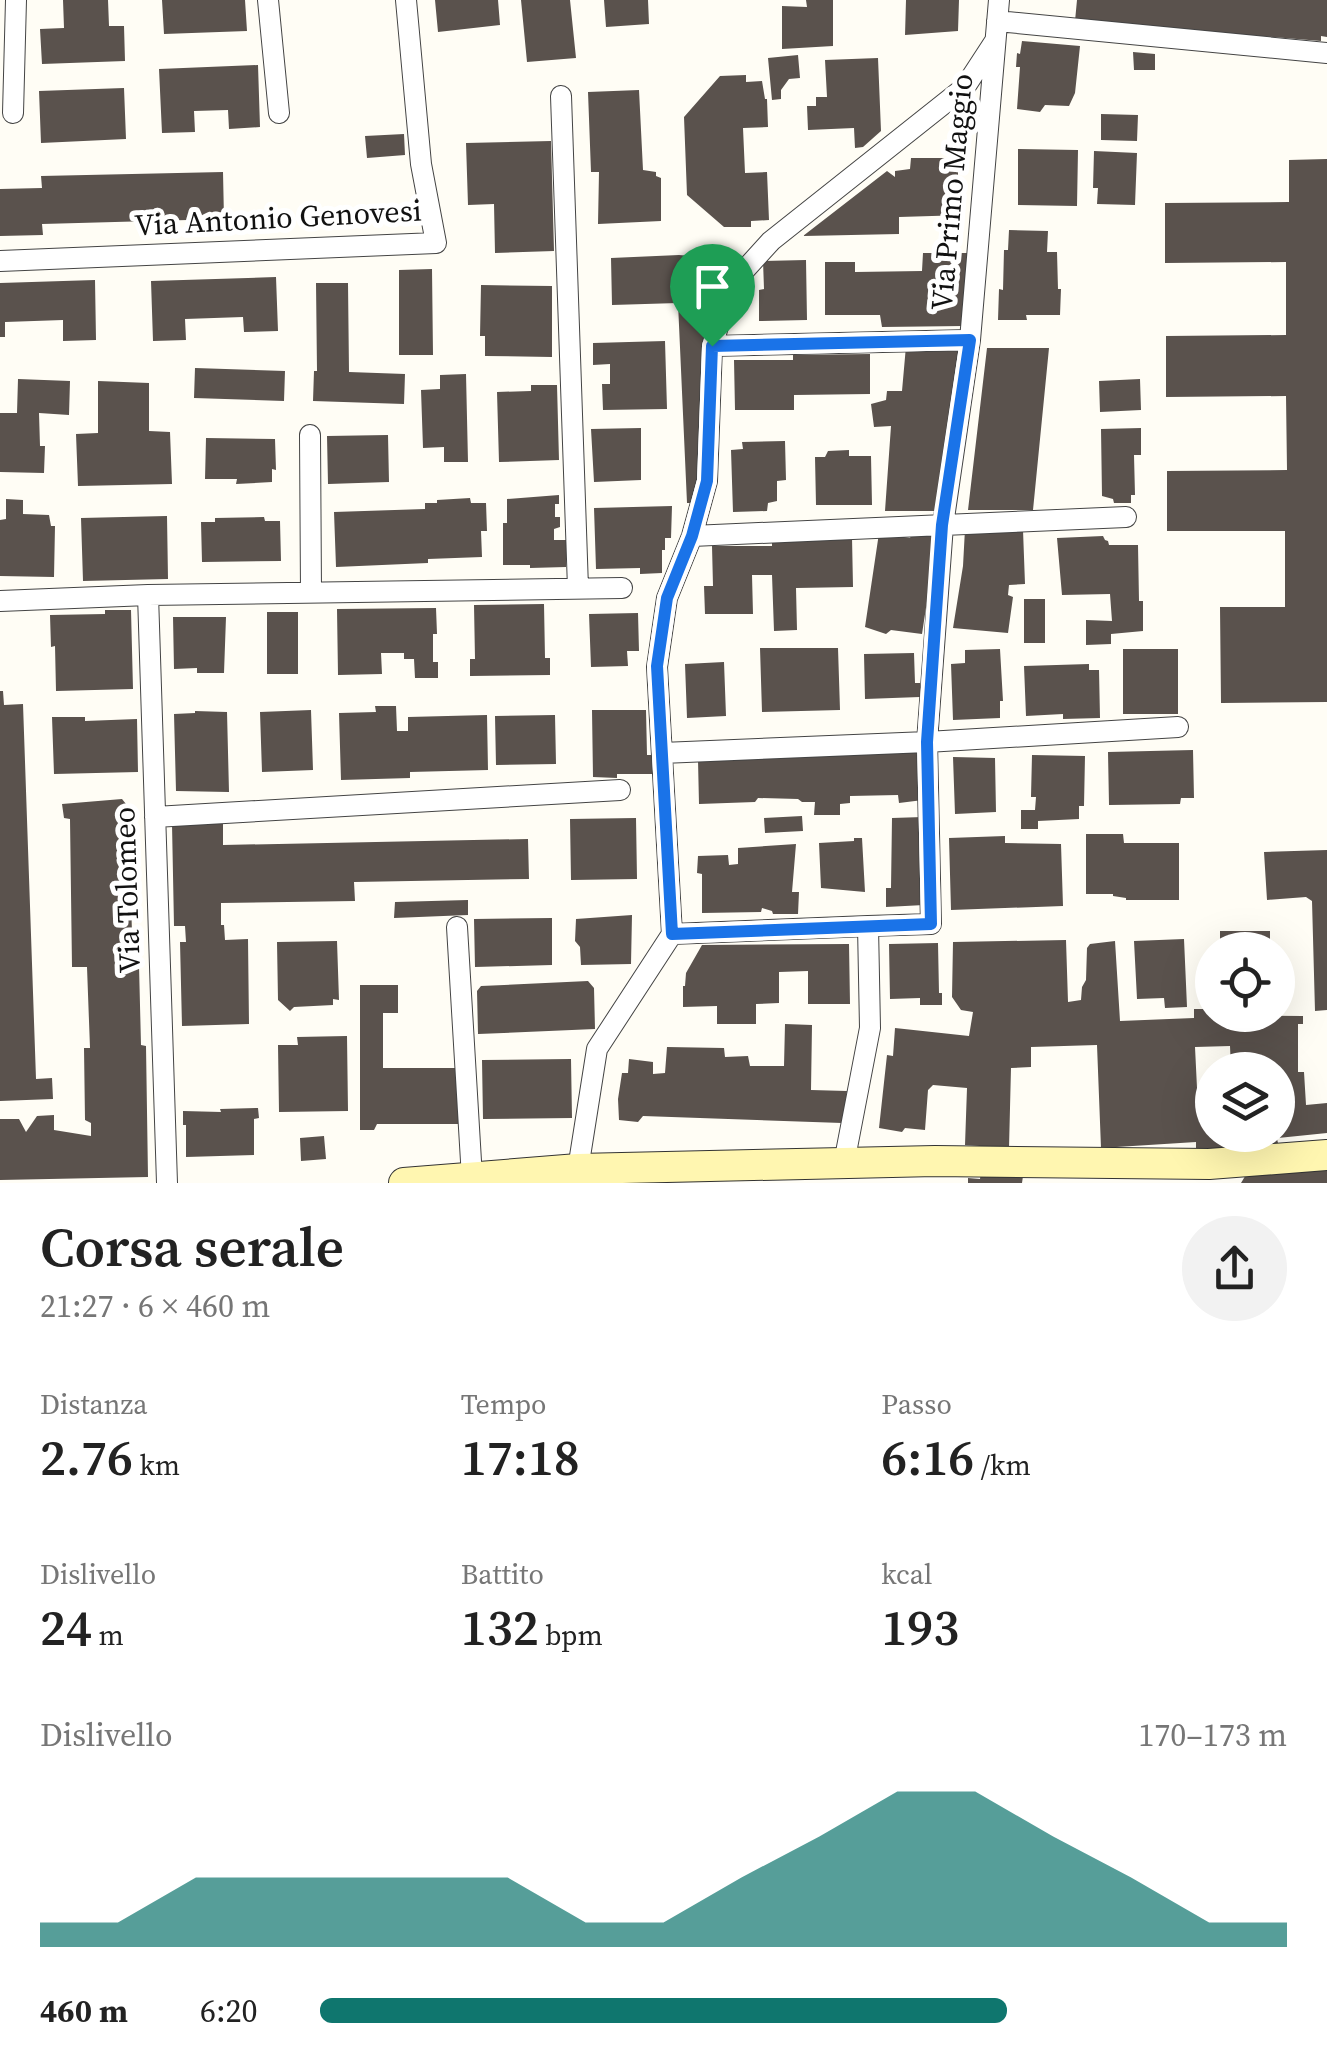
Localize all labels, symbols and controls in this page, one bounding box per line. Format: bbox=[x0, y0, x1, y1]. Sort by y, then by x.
street label: Via Primo Maggio bbox=[921, 72, 982, 312]
street label: Via Antonio Genovesi bbox=[133, 190, 423, 245]
pin bbox=[670, 244, 755, 347]
icon: arrive bbox=[685, 259, 740, 314]
street label: Via Tolomeo bbox=[103, 806, 150, 974]
map controls bbox=[1195, 932, 1295, 1152]
button: locate bbox=[1195, 932, 1295, 1032]
button: layers bbox=[1195, 1052, 1295, 1152]
text: Corsa serale bbox=[40, 1209, 344, 1284]
button: share bbox=[1182, 1216, 1287, 1321]
text: 21:27 · 6 × 460 m bbox=[40, 1284, 270, 1328]
text: Distanza bbox=[40, 1385, 148, 1423]
text: Tempo bbox=[461, 1385, 546, 1423]
text: Passo bbox=[881, 1385, 952, 1423]
text: 2.76 bbox=[40, 1423, 133, 1492]
text: 17:18 bbox=[461, 1423, 580, 1492]
text: 6:16 bbox=[881, 1423, 974, 1492]
text: km bbox=[133, 1446, 180, 1484]
text: /km bbox=[974, 1446, 1031, 1484]
text: Dislivello bbox=[40, 1555, 156, 1593]
text: Battito bbox=[461, 1555, 544, 1593]
text: kcal bbox=[881, 1555, 932, 1593]
text: 24 bbox=[40, 1593, 92, 1662]
text: 132 bbox=[461, 1593, 539, 1662]
text: 193 bbox=[881, 1593, 959, 1662]
text: m bbox=[92, 1616, 124, 1654]
text: bpm bbox=[539, 1616, 603, 1654]
text: Dislivello bbox=[40, 1713, 173, 1757]
text: 170–173 m bbox=[1138, 1713, 1287, 1757]
text: 460 m bbox=[40, 1989, 128, 2033]
text: 6:20 bbox=[200, 1989, 258, 2033]

